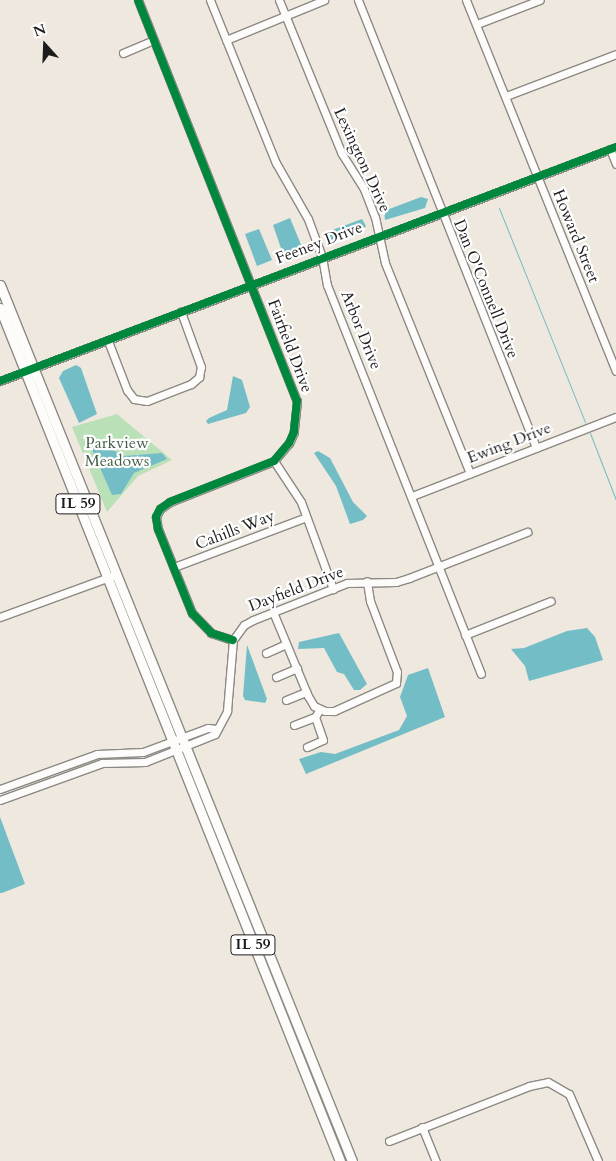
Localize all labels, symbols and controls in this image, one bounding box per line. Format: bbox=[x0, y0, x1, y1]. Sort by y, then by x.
text: N bbox=[31, 19, 49, 41]
north arrow bbox=[20, 20, 70, 70]
street label: Lexington Drive bbox=[329, 105, 395, 215]
street label: Howard Street bbox=[549, 187, 603, 285]
street label: Dan O'Connell Drive bbox=[449, 217, 523, 361]
street label: Feeney Drive bbox=[273, 218, 365, 268]
street label: Arbor Drive bbox=[337, 288, 385, 372]
street label: Fairfield Drive bbox=[263, 297, 317, 395]
street label: Ewing Drive bbox=[464, 418, 554, 468]
park label: Parkview Meadows bbox=[85, 433, 149, 471]
road number: IL 59 bbox=[54, 492, 102, 516]
street label: Cahills Way bbox=[193, 506, 277, 554]
street label: Dayfield Drive bbox=[246, 562, 346, 616]
road number: IL 59 bbox=[229, 932, 277, 958]

